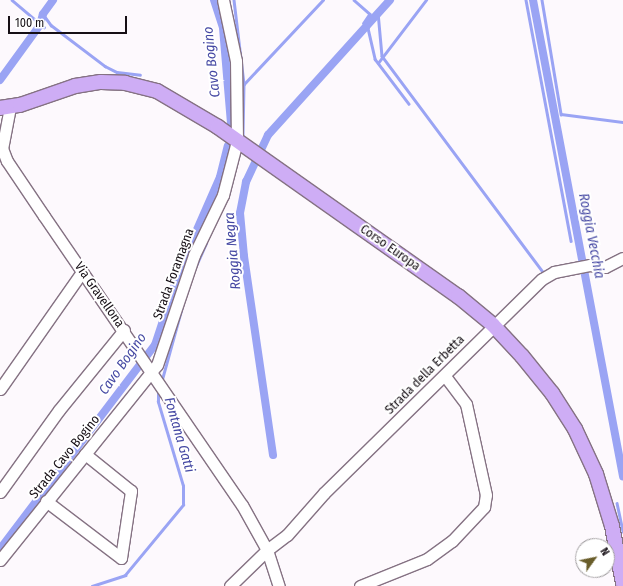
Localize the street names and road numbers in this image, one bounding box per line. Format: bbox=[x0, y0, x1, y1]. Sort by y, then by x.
street label: Corso Europa bbox=[357, 222, 423, 274]
street label: Strada Foramagna bbox=[150, 226, 198, 322]
street label: Via Gravellona bbox=[71, 259, 127, 331]
street label: Strada della Erbetta bbox=[382, 332, 468, 418]
street label: Strada Cavo Bogino bbox=[27, 412, 103, 502]

